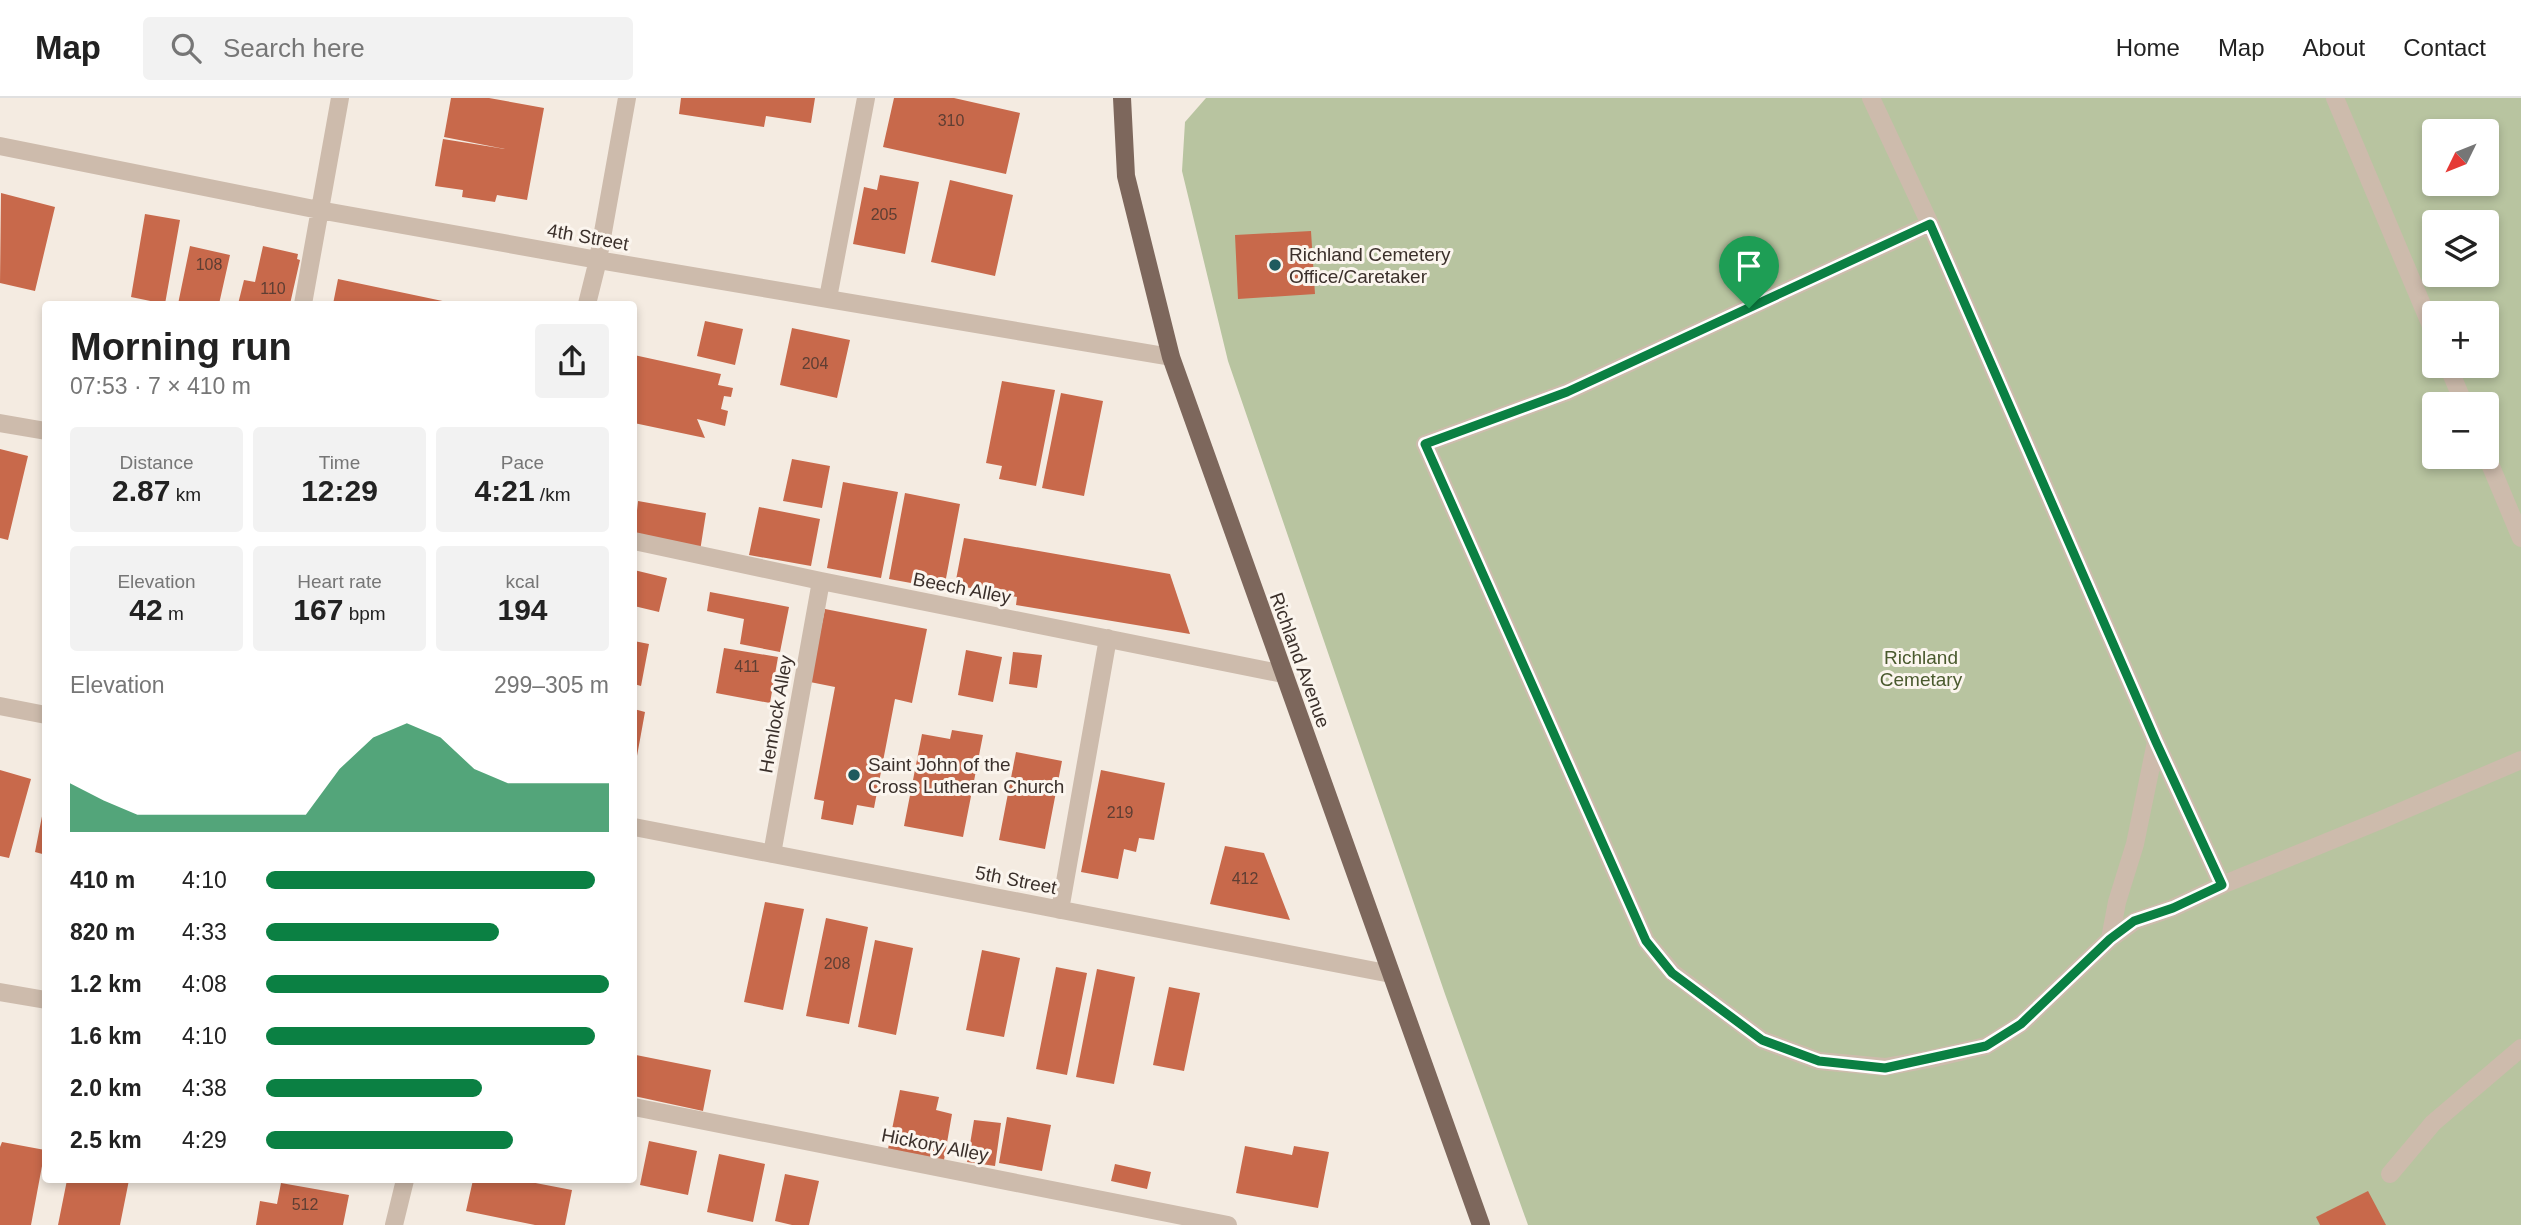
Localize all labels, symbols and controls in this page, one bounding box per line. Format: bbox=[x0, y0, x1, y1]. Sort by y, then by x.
search box bbox=[143, 17, 633, 80]
text: Map bbox=[35, 29, 101, 66]
icon: search bbox=[167, 29, 205, 67]
text: Search here bbox=[223, 33, 365, 63]
text: Home bbox=[2116, 34, 2180, 61]
text: Map bbox=[2218, 34, 2265, 61]
text: About bbox=[2303, 34, 2365, 61]
text: Contact bbox=[2403, 34, 2486, 61]
house number: 310 bbox=[938, 112, 964, 129]
north arrow bbox=[2422, 119, 2499, 196]
map controls bbox=[2422, 119, 2499, 469]
house number: 205 bbox=[871, 206, 897, 223]
button: layers bbox=[2422, 210, 2499, 287]
street label: 4th Street bbox=[546, 220, 631, 255]
pin bbox=[1719, 236, 1779, 308]
place label: Richland Cemetery Office/Caretaker bbox=[1289, 244, 1451, 287]
icon: arrive bbox=[1730, 247, 1768, 285]
house number: 108 bbox=[196, 256, 222, 273]
marker: Richland Cemetery Office/Caretaker bbox=[1267, 257, 1283, 273]
house number: 110 bbox=[260, 280, 286, 297]
button: + bbox=[2422, 301, 2499, 378]
button: share bbox=[535, 324, 609, 398]
text: Morning run bbox=[70, 326, 292, 368]
house number: 204 bbox=[802, 355, 828, 372]
text: 07:53 · 7 × 410 m bbox=[70, 373, 251, 399]
button: − bbox=[2422, 392, 2499, 469]
text: Distance bbox=[120, 452, 193, 473]
text: Time bbox=[319, 452, 360, 473]
text: Pace bbox=[501, 452, 544, 473]
text: 2.87 bbox=[112, 474, 170, 507]
text: 12:29 bbox=[301, 474, 378, 507]
text: 4:21 bbox=[475, 474, 535, 507]
text: km bbox=[170, 484, 201, 505]
text: /km bbox=[535, 484, 570, 505]
street label: Beech Alley bbox=[911, 568, 1013, 608]
text: Elevation bbox=[117, 571, 196, 592]
text: Heart rate bbox=[297, 571, 382, 592]
text: kcal bbox=[506, 571, 539, 592]
street label: Richland Avenue bbox=[1266, 590, 1334, 730]
text: 42 bbox=[129, 593, 163, 626]
text: 167 bbox=[293, 593, 343, 626]
text: 194 bbox=[497, 593, 548, 626]
text: m bbox=[163, 603, 184, 624]
text: bpm bbox=[343, 603, 386, 624]
park label: Richland Cemetary bbox=[1880, 647, 1963, 690]
street label: Hemlock Alley bbox=[755, 653, 797, 775]
house number: 411 bbox=[734, 658, 760, 675]
text: Elevation bbox=[70, 672, 165, 698]
text: 299–305 m bbox=[494, 672, 609, 698]
place label: Saint John of the Cross Lutheran Church bbox=[868, 754, 1064, 797]
marker: Saint John of the Cross Lutheran Church bbox=[846, 767, 862, 783]
house number: 219 bbox=[1107, 804, 1133, 821]
street label: 5th Street bbox=[974, 862, 1059, 898]
text: 410 m bbox=[70, 867, 135, 893]
text: 4:10 bbox=[182, 867, 227, 893]
house number: 412 bbox=[1232, 870, 1258, 887]
text: 820 m bbox=[70, 919, 135, 945]
text: 4:33 bbox=[182, 919, 227, 945]
house number: 208 bbox=[824, 955, 850, 972]
text: 1.2 km bbox=[70, 971, 142, 997]
text: 4:08 bbox=[182, 971, 227, 997]
text: 1.6 km bbox=[70, 1023, 142, 1049]
text: 4:10 bbox=[182, 1023, 227, 1049]
text: 2.0 km bbox=[70, 1075, 142, 1101]
text: 4:38 bbox=[182, 1075, 227, 1101]
street label: Hickory Alley bbox=[880, 1124, 991, 1166]
text: 2.5 km bbox=[70, 1127, 142, 1153]
text: 4:29 bbox=[182, 1127, 227, 1153]
house number: 512 bbox=[292, 1196, 318, 1213]

